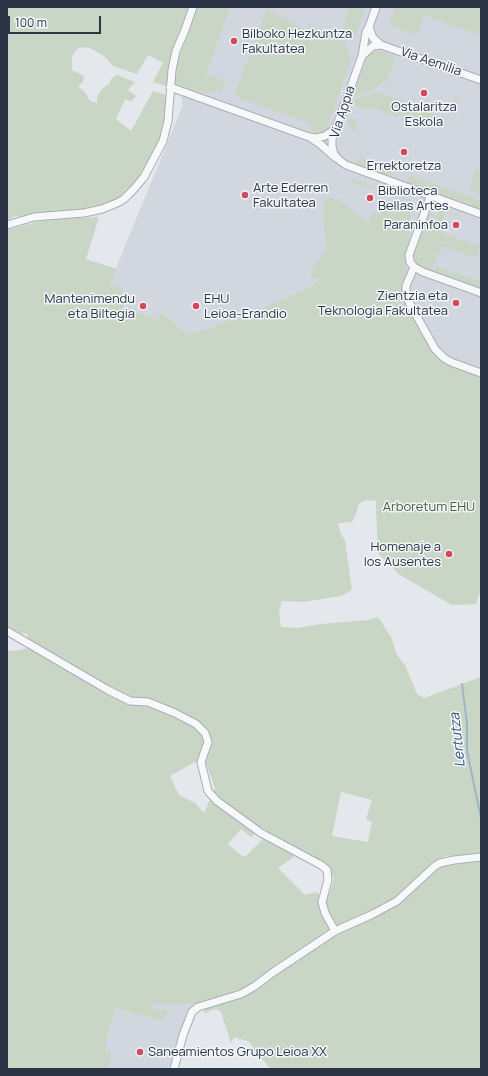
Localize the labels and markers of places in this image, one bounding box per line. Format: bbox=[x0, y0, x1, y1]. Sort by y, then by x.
place label: Bilboko Hezkuntza Fakultatea bbox=[242, 26, 352, 57]
marker: Bilboko Hezkuntza Fakultatea bbox=[229, 36, 239, 46]
marker: Ostalaritza Eskola bbox=[419, 88, 429, 98]
place label: Ostalaritza Eskola bbox=[391, 99, 457, 130]
marker: Errektoretza bbox=[399, 147, 409, 157]
place label: Errektoretza bbox=[367, 158, 441, 174]
place label: Arte Ederren Fakultatea bbox=[253, 180, 328, 211]
place label: Biblioteca Bellas Artes bbox=[378, 183, 449, 214]
marker: Arte Ederren Fakultatea bbox=[240, 190, 250, 200]
marker: Biblioteca Bellas Artes bbox=[365, 193, 375, 203]
place label: Paraninfoa bbox=[384, 217, 448, 233]
marker: Paraninfoa bbox=[451, 220, 461, 230]
place label: Zientzia eta Teknologia Fakultatea bbox=[318, 288, 448, 319]
place label: Mantenimendu eta Biltegia bbox=[45, 291, 135, 322]
place label: EHU Leioa-Erandio bbox=[204, 291, 287, 322]
marker: Zientzia eta Teknologia Fakultatea bbox=[451, 298, 461, 308]
marker: Mantenimendu eta Biltegia bbox=[138, 301, 148, 311]
marker: EHU Leioa-Erandio bbox=[191, 301, 201, 311]
place label: Homenaje a los Ausentes bbox=[364, 539, 441, 570]
marker: Homenaje a los Ausentes bbox=[444, 549, 454, 559]
place label: Saneamientos Grupo Leioa XX bbox=[148, 1044, 327, 1060]
marker: Saneamientos Grupo Leioa XX bbox=[135, 1047, 145, 1057]

